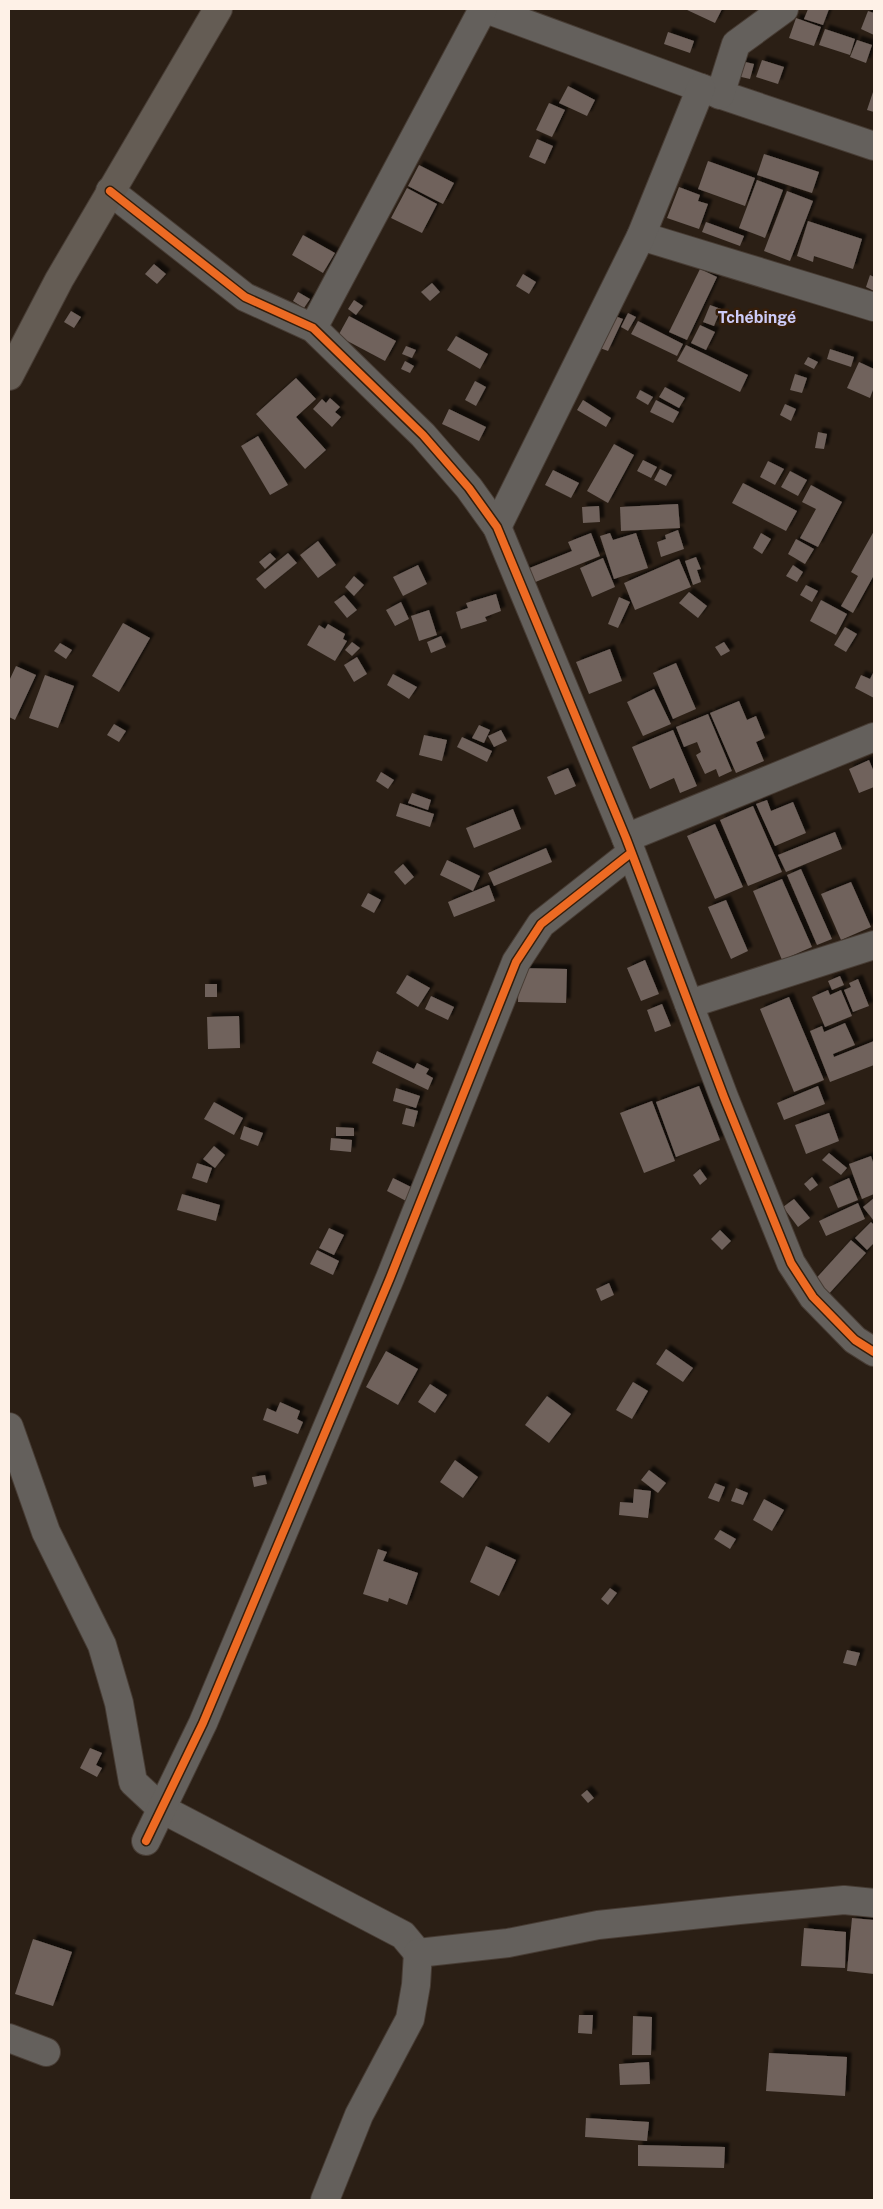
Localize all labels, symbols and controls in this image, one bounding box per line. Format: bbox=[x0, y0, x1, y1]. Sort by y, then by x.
district label: Tchébingé bbox=[718, 308, 796, 327]

